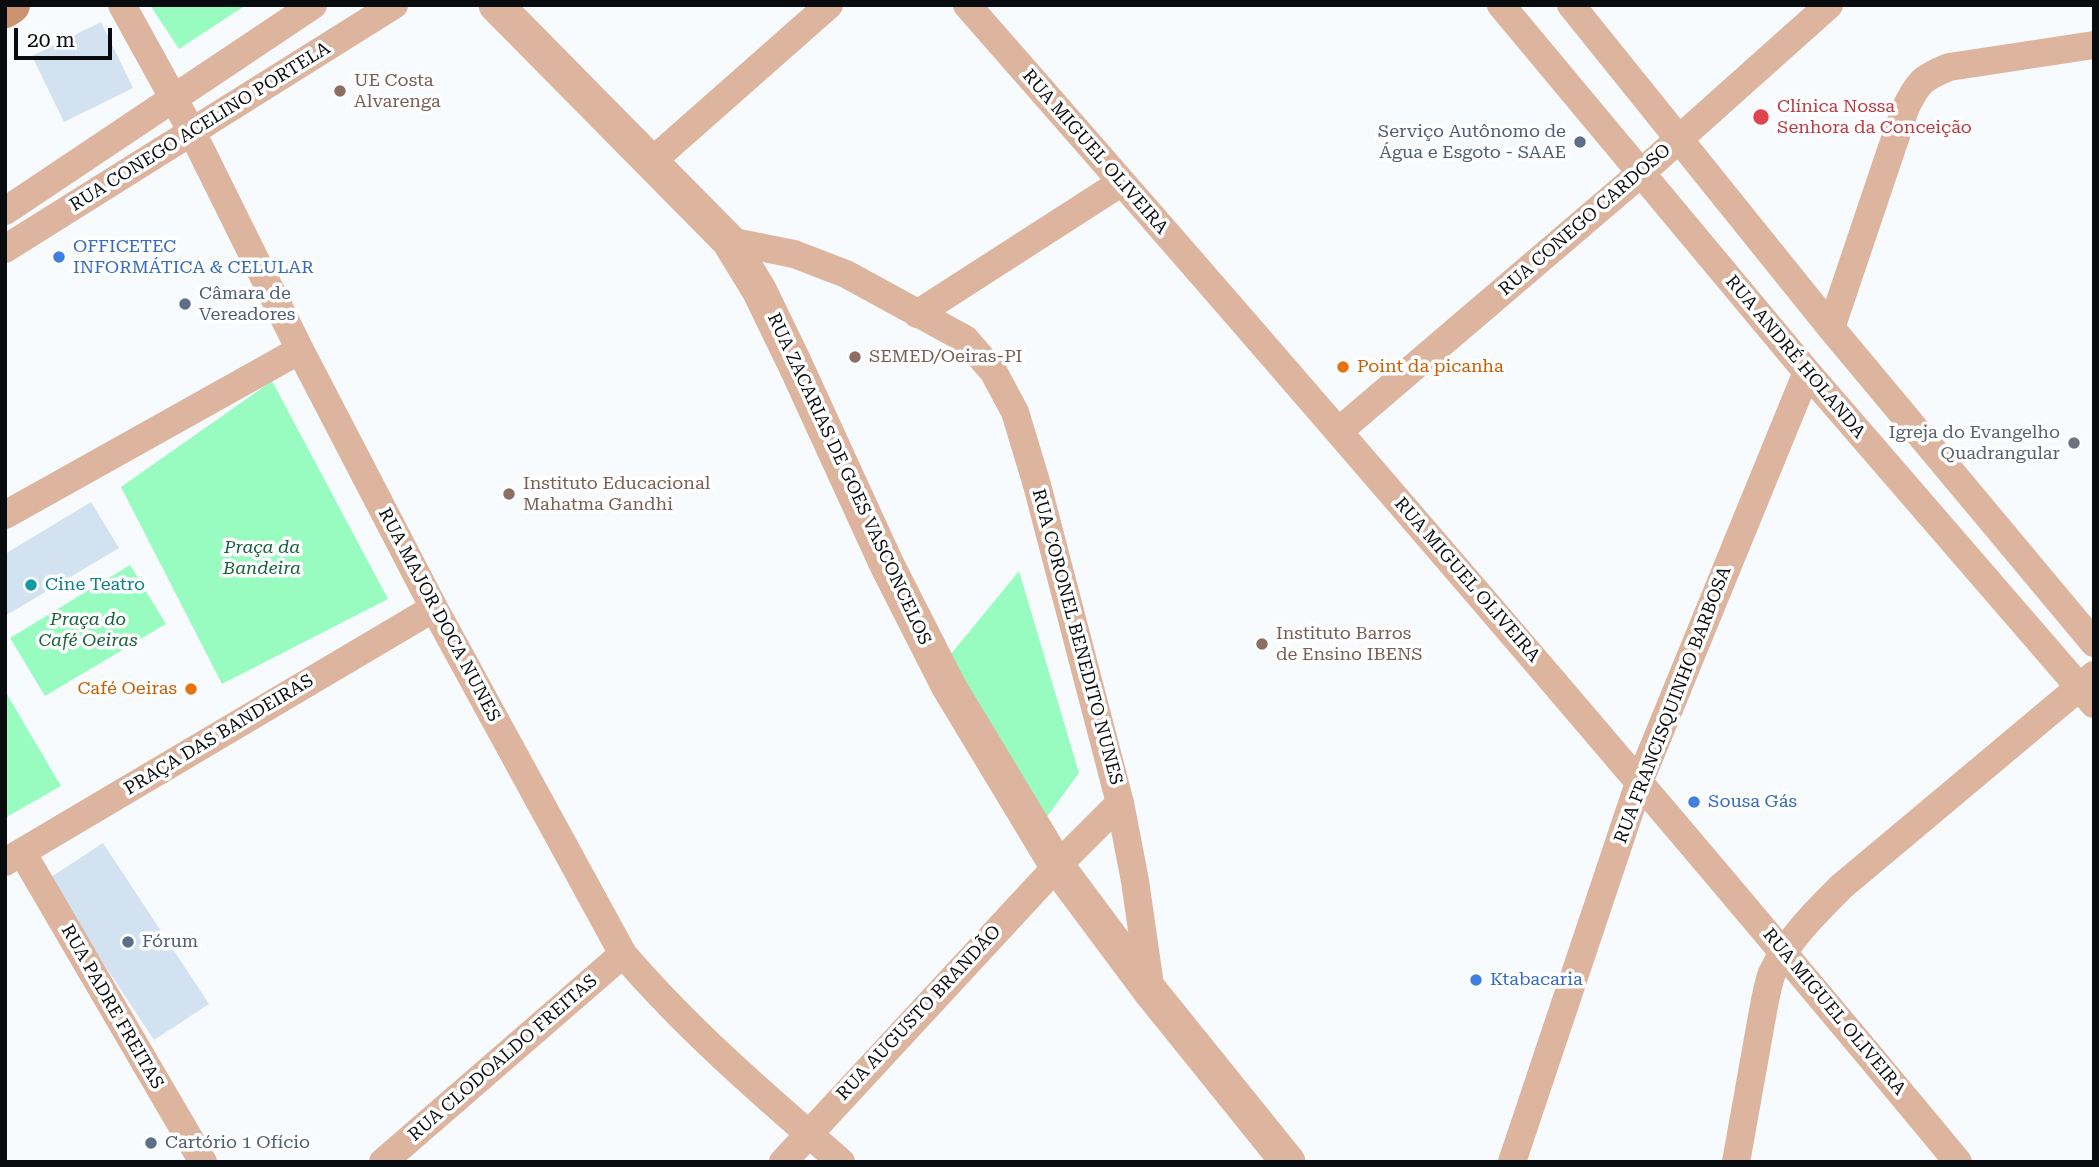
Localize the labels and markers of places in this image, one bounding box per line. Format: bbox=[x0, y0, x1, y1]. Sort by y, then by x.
place label: UE Costa Alvarenga bbox=[354, 70, 441, 112]
marker: UE Costa Alvarenga bbox=[332, 83, 348, 99]
place label: Clínica Nossa Senhora da Conceição bbox=[1777, 96, 1972, 138]
marker: Clínica Nossa Senhora da Conceição bbox=[1751, 107, 1771, 127]
place label: Serviço Autônomo de Água e Esgoto - SAAE bbox=[1378, 121, 1566, 164]
marker: Serviço Autônomo de Água e Esgoto - SAAE bbox=[1572, 134, 1588, 150]
place label: OFFICETEC INFORMÁTICA & CELULAR bbox=[73, 236, 314, 278]
marker: OFFICETEC INFORMÁTICA & CELULAR bbox=[51, 249, 67, 265]
place label: Câmara de Vereadores bbox=[199, 283, 295, 326]
marker: Câmara de Vereadores bbox=[177, 296, 193, 312]
place label: SEMED/Oeiras-PI bbox=[869, 346, 1022, 368]
marker: SEMED/Oeiras-PI bbox=[847, 349, 863, 365]
place label: Point da picanha bbox=[1357, 356, 1504, 378]
marker: Point da picanha bbox=[1335, 359, 1351, 375]
place label: Igreja do Evangelho Quadrangular bbox=[1889, 422, 2060, 464]
marker: Igreja do Evangelho Quadrangular bbox=[2066, 435, 2082, 451]
place label: Instituto Educacional Mahatma Gandhi bbox=[523, 473, 710, 516]
marker: Instituto Educacional Mahatma Gandhi bbox=[501, 486, 517, 502]
place label: Cine Teatro bbox=[45, 574, 145, 596]
marker: Cine Teatro bbox=[23, 577, 39, 593]
place label: Instituto Barros de Ensino IBENS bbox=[1276, 623, 1423, 666]
marker: Instituto Barros de Ensino IBENS bbox=[1254, 636, 1270, 652]
place label: Café Oeiras bbox=[77, 678, 177, 700]
marker: Café Oeiras bbox=[183, 681, 199, 697]
place label: Sousa Gás bbox=[1708, 791, 1797, 813]
marker: Sousa Gás bbox=[1686, 794, 1702, 810]
place label: Fórum bbox=[142, 931, 198, 953]
marker: Fórum bbox=[120, 934, 136, 950]
place label: Ktabacaria bbox=[1490, 969, 1583, 991]
marker: Ktabacaria bbox=[1468, 972, 1484, 988]
place label: Cartório 1 Ofício bbox=[165, 1132, 310, 1154]
marker: Cartório 1 Ofício bbox=[143, 1135, 159, 1151]

